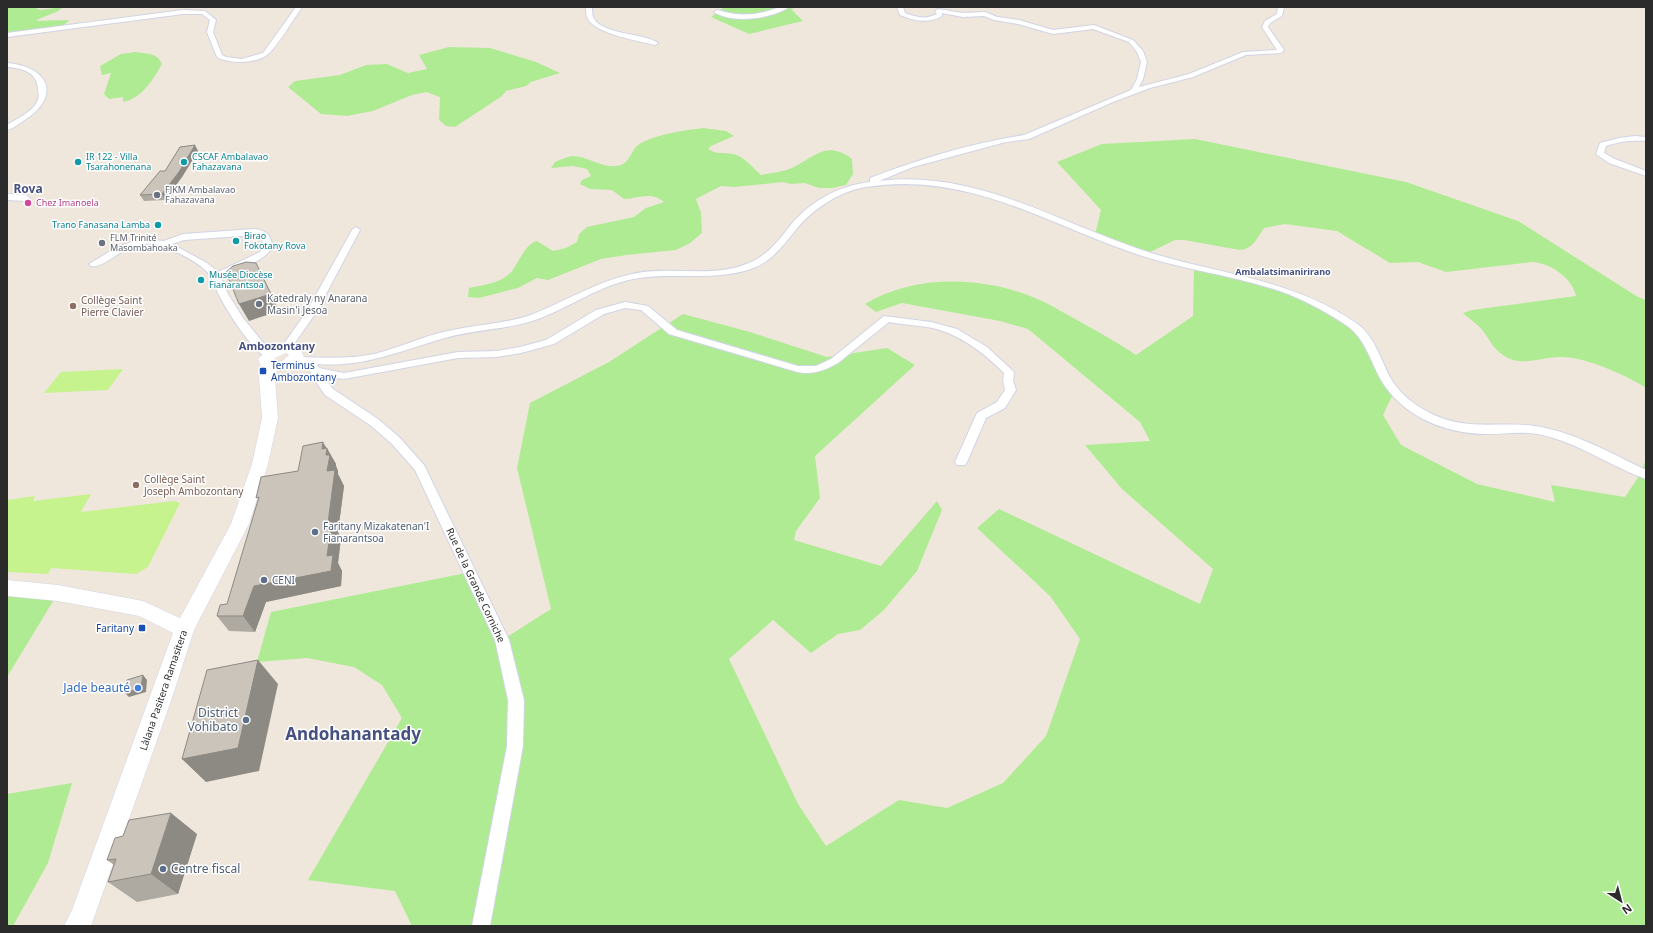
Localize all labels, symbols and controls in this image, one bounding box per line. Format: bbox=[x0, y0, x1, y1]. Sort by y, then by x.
place label: IR 122 - Villa Tsarahonenana bbox=[86, 150, 151, 173]
place label: CSCAF Ambalavao Fahazavana bbox=[192, 150, 268, 173]
marker: IR 122 - Villa Tsarahonenana bbox=[73, 157, 83, 167]
marker: CSCAF Ambalavao Fahazavana bbox=[179, 157, 189, 167]
district label: Rova bbox=[13, 180, 43, 197]
place label: FJKM Ambalavao Fahazavana bbox=[165, 183, 235, 206]
marker: FJKM Ambalavao Fahazavana bbox=[152, 190, 162, 200]
place label: Chez Imanoela bbox=[36, 196, 99, 209]
marker: Chez Imanoela bbox=[23, 198, 33, 208]
place label: Trano Fanasana Lamba bbox=[52, 218, 150, 231]
marker: Trano Fanasana Lamba bbox=[153, 220, 163, 230]
place label: Birao Fokotany Rova bbox=[244, 229, 306, 252]
place label: FLM Trinité Masombahoaka bbox=[110, 231, 178, 254]
marker: Birao Fokotany Rova bbox=[231, 236, 241, 246]
marker: FLM Trinité Masombahoaka bbox=[97, 238, 107, 248]
district label: Ambalatsimanirirano bbox=[1235, 265, 1331, 278]
place label: Musée Diocèse Fianarantsoa bbox=[209, 268, 273, 291]
marker: Musée Diocèse Fianarantsoa bbox=[196, 275, 206, 285]
place label: Katedraly ny Anarana Masin'i Jesoa bbox=[267, 291, 367, 317]
place label: Collège Saint Pierre Clavier bbox=[81, 293, 144, 319]
marker: Katedraly ny Anarana Masin'i Jesoa bbox=[254, 299, 264, 309]
marker: Collège Saint Pierre Clavier bbox=[68, 301, 78, 311]
district label: Ambozontany bbox=[239, 338, 316, 353]
place label: Terminus Ambozontany bbox=[271, 358, 337, 384]
marker: Terminus Ambozontany bbox=[258, 366, 268, 376]
place label: Collège Saint Joseph Ambozontany bbox=[143, 472, 244, 498]
marker: Collège Saint Joseph Ambozontany bbox=[131, 480, 141, 490]
place label: Faritany Mizakatenan'I Fianarantsoa bbox=[323, 519, 429, 545]
street label: Rue de la Grande Corniche bbox=[443, 525, 509, 645]
marker: Faritany Mizakatenan'I Fianarantsoa bbox=[310, 527, 320, 537]
place label: CENI bbox=[272, 573, 295, 587]
marker: CENI bbox=[259, 575, 269, 585]
place label: Faritany bbox=[96, 621, 135, 635]
marker: Faritany bbox=[137, 623, 147, 633]
street label: Làlana Pasitera Ramasitera bbox=[136, 628, 190, 752]
place label: Jade beauté bbox=[62, 679, 130, 696]
marker: Jade beauté bbox=[133, 683, 143, 693]
place label: District Vohibato bbox=[188, 704, 239, 735]
marker: District Vohibato bbox=[241, 715, 251, 725]
district label: Andohanantady bbox=[285, 722, 421, 745]
place label: Centre fiscal bbox=[171, 860, 240, 877]
marker: Centre fiscal bbox=[158, 864, 168, 874]
north arrow bbox=[1601, 881, 1641, 921]
text: N bbox=[1619, 901, 1635, 918]

